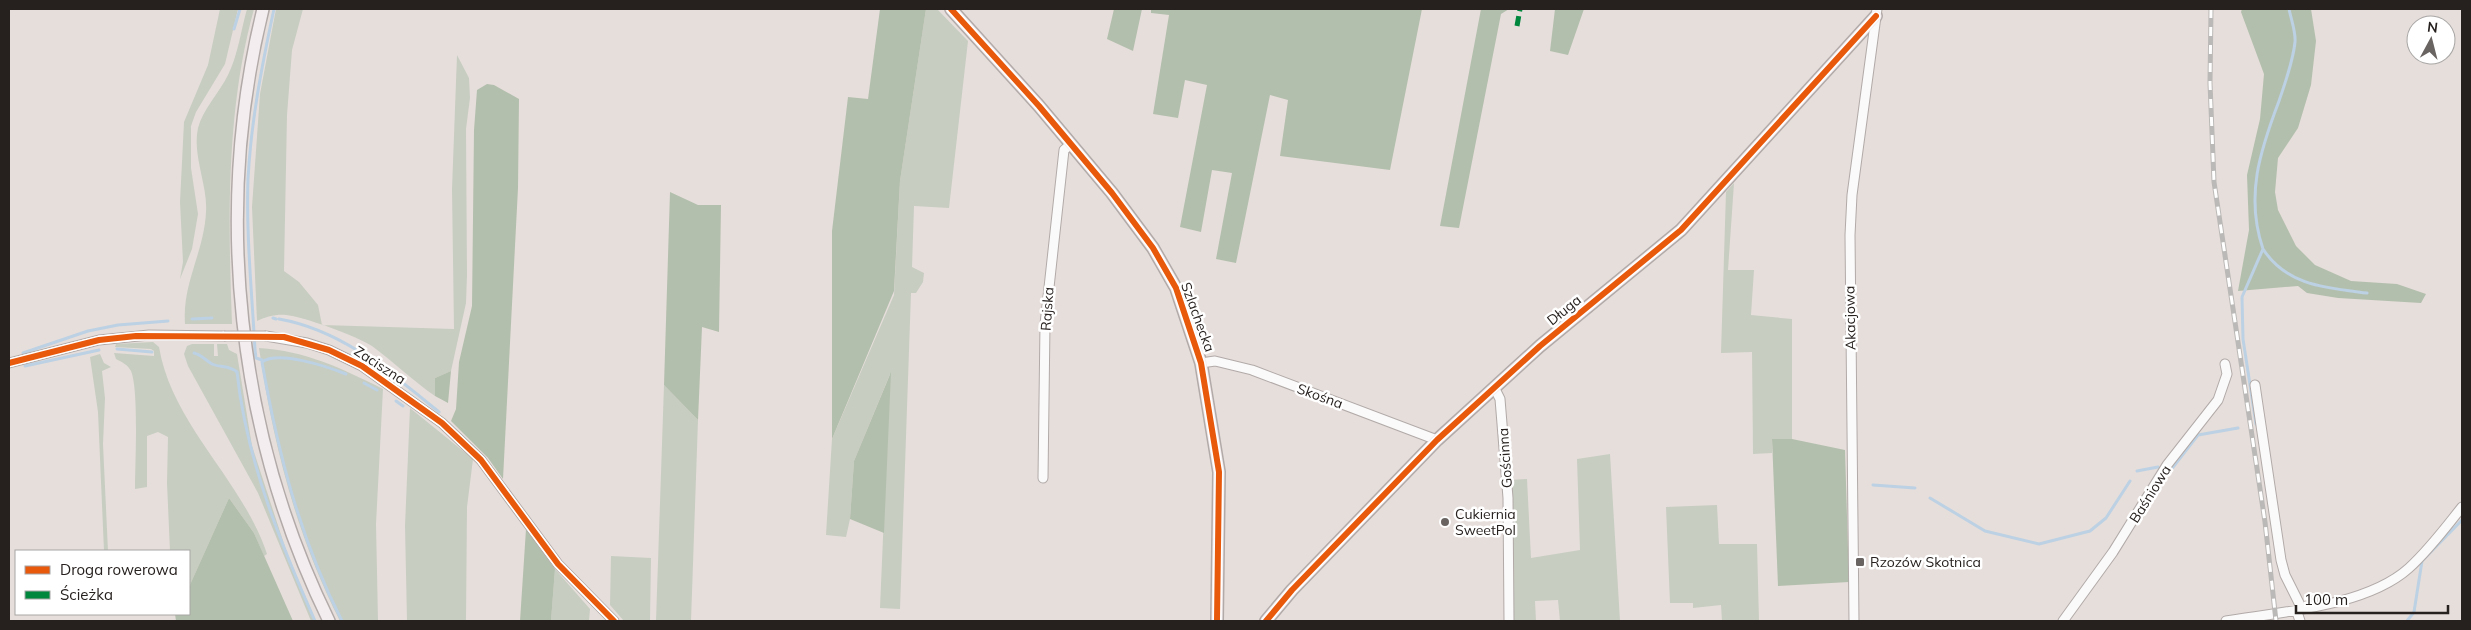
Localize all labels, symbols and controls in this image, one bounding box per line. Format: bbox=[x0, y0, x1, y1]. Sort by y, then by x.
north arrow bbox=[2406, 15, 2456, 65]
text: N bbox=[2426, 18, 2439, 37]
street label: Szlachecka bbox=[1177, 280, 1219, 354]
street label: Rajska bbox=[1036, 286, 1058, 332]
street label: Akacjowa bbox=[1840, 286, 1860, 350]
street label: Długa bbox=[1543, 291, 1585, 329]
street label: Zaciszna bbox=[351, 342, 409, 388]
street label: Skośna bbox=[1295, 379, 1345, 413]
street label: Gościnna bbox=[1494, 427, 1516, 489]
street label: Baśniowa bbox=[2125, 462, 2175, 526]
place label: Cukiernia SweetPol bbox=[1455, 505, 1516, 539]
marker: Cukiernia SweetPol bbox=[1439, 516, 1451, 528]
legend bbox=[15, 550, 190, 615]
place label: Rzozów Skotnica bbox=[1870, 553, 1981, 571]
marker: Rzozów Skotnica bbox=[1854, 556, 1866, 568]
text: Droga rowerowa bbox=[60, 560, 178, 579]
scale bar bbox=[2296, 582, 2448, 614]
text: Ścieżka bbox=[60, 585, 113, 604]
text: 100 m bbox=[2304, 590, 2348, 609]

